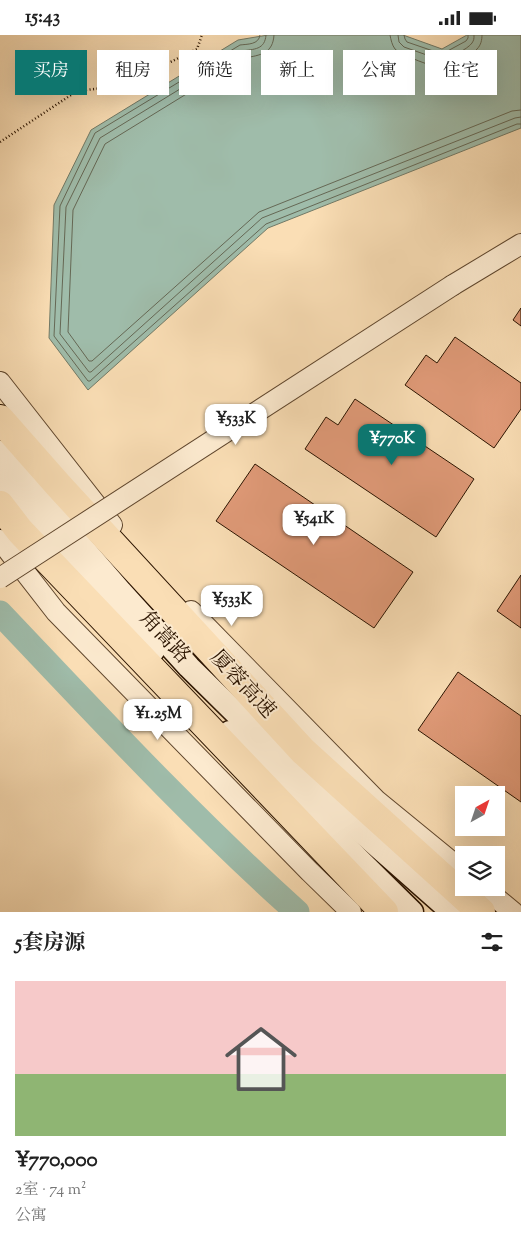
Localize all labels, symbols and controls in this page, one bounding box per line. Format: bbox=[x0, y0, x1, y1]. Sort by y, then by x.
text: 15:43 bbox=[25, 4, 60, 31]
chip: 买房 bbox=[15, 50, 87, 95]
chip: 租房 bbox=[97, 50, 169, 95]
chip: 筛选 bbox=[179, 50, 251, 95]
chip: 新上 bbox=[261, 50, 333, 95]
chip: 公寓 bbox=[343, 50, 415, 95]
chip: 住宅 bbox=[425, 50, 497, 95]
pin: ¥533K bbox=[201, 403, 271, 446]
text: ¥533K bbox=[216, 408, 256, 431]
pin: ¥770K bbox=[357, 423, 427, 466]
text: ¥770K bbox=[369, 428, 415, 451]
pin: ¥541K bbox=[279, 503, 349, 546]
text: ¥541K bbox=[294, 508, 334, 531]
pin: ¥533K bbox=[197, 585, 267, 627]
text: ¥533K bbox=[212, 589, 252, 612]
street label: 角蒿路 bbox=[132, 605, 196, 671]
street label: 厦蓉高速 bbox=[202, 644, 282, 726]
pin: ¥1.25M bbox=[117, 699, 199, 741]
text: ¥1.25M bbox=[134, 703, 182, 726]
north arrow bbox=[455, 786, 505, 836]
map controls bbox=[455, 786, 505, 896]
button: layers bbox=[455, 846, 505, 896]
icon: filters bbox=[478, 928, 506, 956]
text: 5套房源 bbox=[15, 929, 85, 959]
icon: home bbox=[216, 1014, 306, 1104]
text: ¥770,000 bbox=[15, 1146, 98, 1176]
text: 2室 · 74 m² bbox=[15, 1179, 86, 1202]
text: 公寓 bbox=[15, 1205, 47, 1228]

